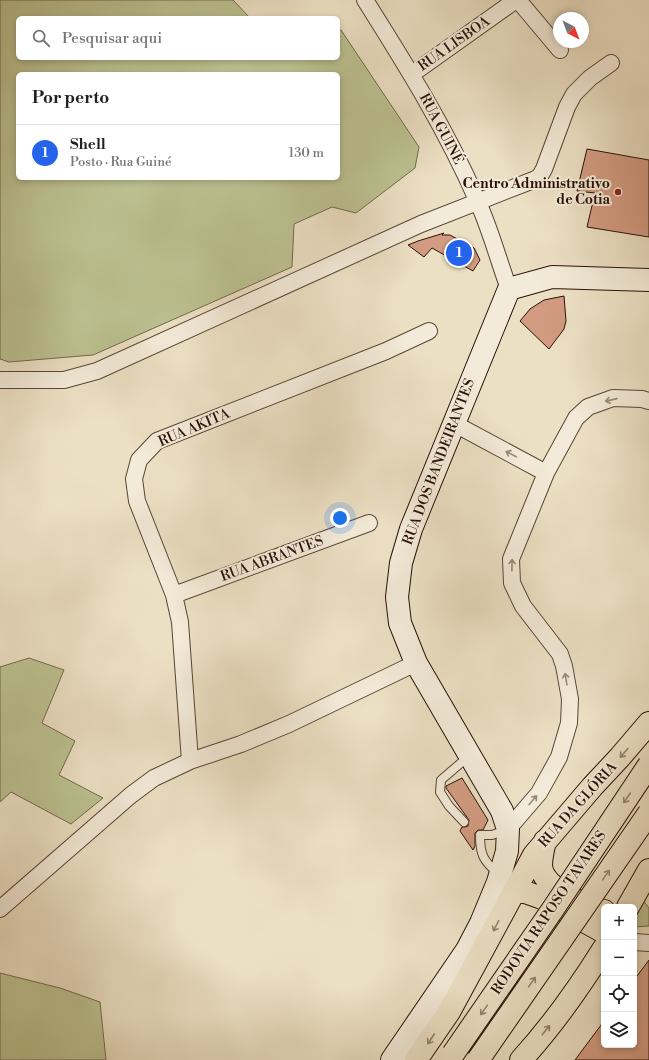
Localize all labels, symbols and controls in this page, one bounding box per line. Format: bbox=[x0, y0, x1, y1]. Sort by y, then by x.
street label: RUA LISBOA bbox=[415, 12, 494, 75]
north arrow bbox=[553, 12, 589, 48]
search box bbox=[16, 16, 340, 60]
icon: search bbox=[30, 27, 52, 49]
text: Pesquisar aqui bbox=[62, 29, 162, 48]
text: Por perto bbox=[32, 87, 109, 109]
street label: RUA GUINÉ bbox=[415, 90, 469, 168]
text: Shell bbox=[70, 135, 106, 154]
text: 1 bbox=[42, 145, 48, 161]
text: 130 m bbox=[289, 145, 324, 161]
text: Posto · Rua Guiné bbox=[70, 154, 172, 170]
place label: Centro Administrativo de Cotia bbox=[463, 175, 610, 209]
marker: Centro Administrativo de Cotia bbox=[613, 187, 623, 197]
pin: 1 bbox=[446, 238, 472, 268]
street label: RUA DOS BANDEIRANTES bbox=[399, 376, 479, 548]
one-way arrow bbox=[604, 396, 617, 404]
street label: RUA AKITA bbox=[156, 405, 233, 451]
one-way arrow bbox=[505, 450, 517, 458]
your location bbox=[330, 508, 350, 528]
street label: RUA ABRANTES bbox=[218, 532, 326, 586]
one-way arrow bbox=[508, 559, 516, 572]
one-way arrow bbox=[562, 672, 570, 685]
one-way arrow bbox=[619, 748, 628, 758]
street label: RUA DA GLÓRIA bbox=[533, 757, 622, 852]
one-way arrow bbox=[623, 792, 631, 803]
one-way arrow bbox=[529, 794, 538, 805]
street label: RODOVIA RAPOSO TAVARES bbox=[487, 828, 611, 998]
one-way arrow bbox=[602, 870, 610, 881]
map controls bbox=[601, 904, 637, 1048]
button: + bbox=[601, 904, 637, 940]
one-way arrow bbox=[491, 920, 499, 932]
button: − bbox=[601, 940, 637, 976]
button: locate bbox=[601, 976, 637, 1012]
one-way arrow bbox=[528, 977, 536, 988]
one-way arrow bbox=[479, 1004, 488, 1015]
button: layers bbox=[601, 1012, 637, 1048]
one-way arrow bbox=[541, 1025, 550, 1035]
one-way arrow bbox=[427, 1033, 435, 1044]

